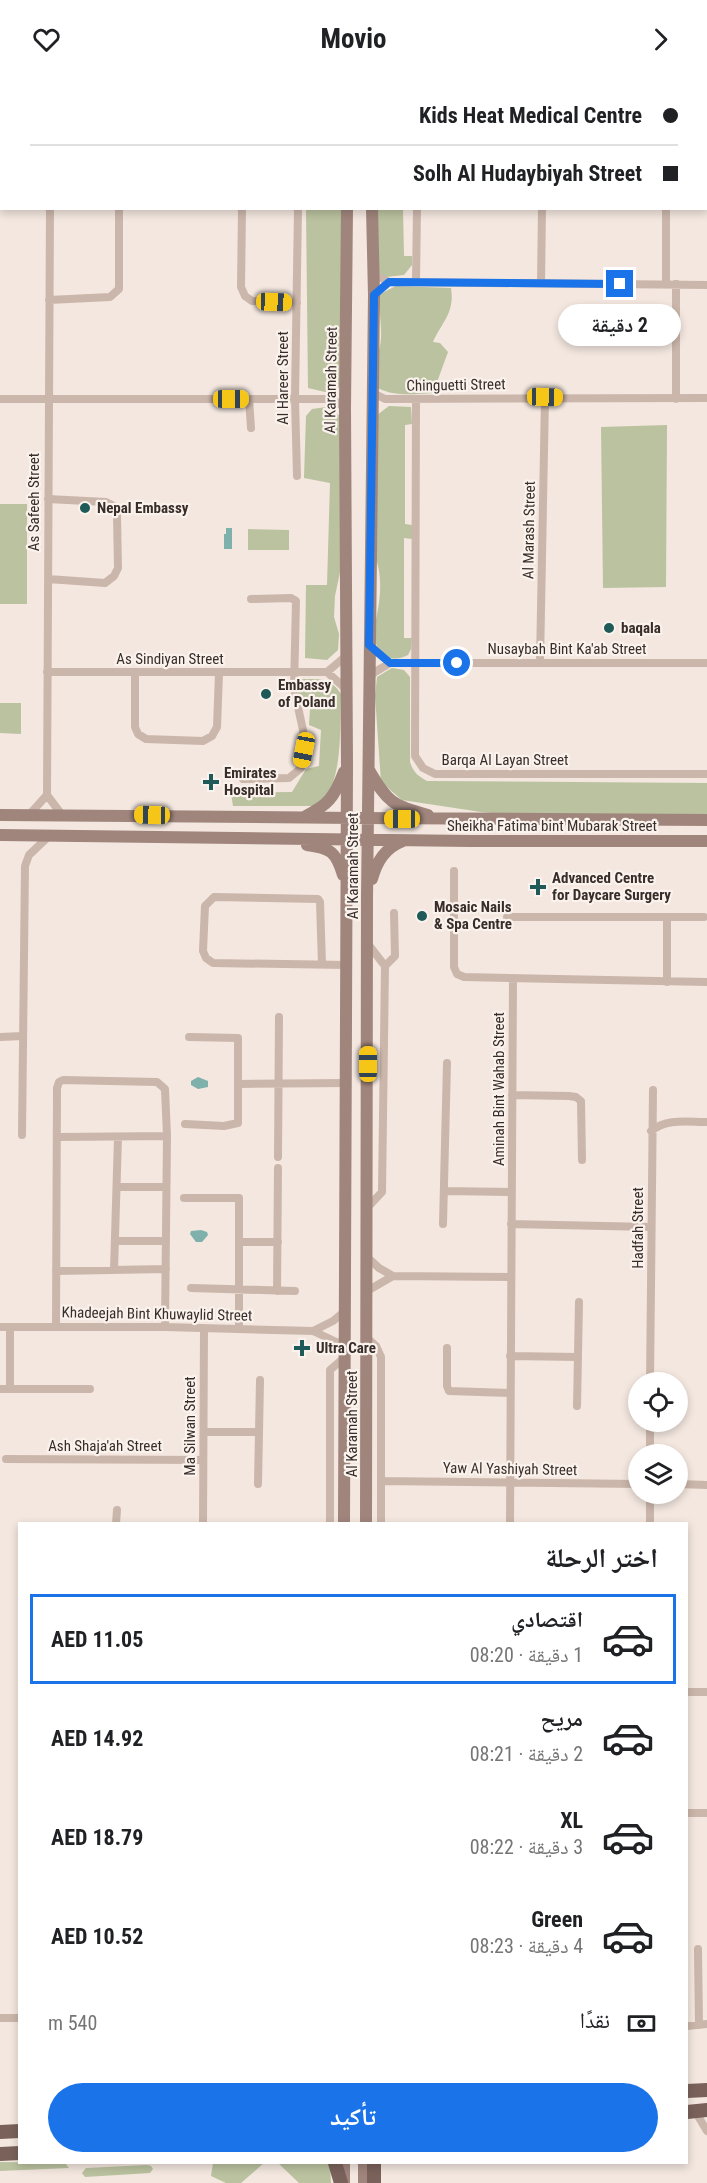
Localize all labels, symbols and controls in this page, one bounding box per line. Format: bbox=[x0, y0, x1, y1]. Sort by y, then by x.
icon: heart bbox=[30, 23, 63, 56]
text: Movio bbox=[320, 23, 387, 55]
icon: forward bbox=[644, 23, 677, 56]
text: Kids Heat Medical Centre bbox=[419, 103, 642, 128]
text: Solh Al Hudaybiyah Street bbox=[413, 161, 642, 186]
route end bbox=[606, 270, 633, 297]
car bbox=[256, 292, 292, 312]
callout: 2 دقيقة bbox=[558, 305, 682, 347]
text: 2 دقيقة bbox=[591, 313, 648, 337]
street label: Al Karamah Street bbox=[321, 327, 341, 433]
street label: Al Hareer Street bbox=[274, 331, 292, 425]
street label: Chinguetti Street bbox=[406, 375, 506, 395]
car bbox=[527, 388, 563, 406]
car bbox=[213, 390, 249, 408]
street label: As Safeeh Street bbox=[25, 453, 43, 551]
street label: Al Marash Street bbox=[519, 481, 539, 579]
place label: Nepal Embassy bbox=[97, 499, 189, 517]
marker: Nepal Embassy bbox=[78, 501, 92, 515]
place label: baqala bbox=[621, 619, 661, 637]
marker: baqala bbox=[602, 621, 616, 635]
street label: Nusaybah Bint Ka'ab Street bbox=[487, 640, 647, 658]
route start bbox=[443, 649, 470, 676]
street label: As Sindiyan Street bbox=[116, 650, 224, 668]
place label: Embassy of Poland bbox=[278, 676, 335, 711]
marker: Embassy of Poland bbox=[259, 687, 273, 701]
car bbox=[292, 731, 316, 769]
street label: Barqa Al Layan Street bbox=[442, 751, 568, 769]
place label: Emirates Hospital bbox=[224, 764, 277, 799]
marker: Emirates Hospital bbox=[202, 773, 220, 791]
car bbox=[134, 806, 170, 824]
car bbox=[384, 810, 420, 828]
street label: Al Karamah Street bbox=[344, 813, 362, 919]
street label: Sheikha Fatima bint Mubarak Street bbox=[447, 817, 657, 835]
place label: Advanced Centre for Daycare Surgery bbox=[552, 869, 671, 904]
marker: Advanced Centre for Daycare Surgery bbox=[529, 878, 547, 896]
place label: Mosaic Nails & Spa Centre bbox=[434, 898, 512, 933]
marker: Mosaic Nails & Spa Centre bbox=[415, 909, 429, 923]
street label: Aminah Bint Wahab Street bbox=[490, 1012, 508, 1166]
car bbox=[359, 1046, 377, 1082]
street label: Hadfah Street bbox=[629, 1187, 647, 1269]
street label: Khadeejah Bint Khuwaylid Street bbox=[61, 1303, 253, 1325]
marker: Ultra Care bbox=[293, 1339, 311, 1357]
place label: Ultra Care bbox=[316, 1339, 376, 1357]
street label: Al Karamah Street bbox=[343, 1371, 361, 1477]
map controls bbox=[628, 1372, 688, 1504]
button: locate bbox=[628, 1372, 688, 1432]
street label: Ma Silwan Street bbox=[181, 1376, 199, 1476]
street label: Ash Shaja'ah Street bbox=[48, 1437, 162, 1455]
button: layers bbox=[628, 1444, 688, 1504]
street label: Yaw Al Yashiyah Street bbox=[443, 1459, 577, 1479]
text: اختر الرحلة bbox=[545, 1542, 658, 1574]
text: اقتصادي bbox=[511, 1607, 583, 1632]
icon: car bbox=[601, 1612, 655, 1666]
text: AED 11.05 bbox=[51, 1627, 143, 1652]
text: 1 دقيقة · 08:20 bbox=[470, 1643, 583, 1667]
text: مريح bbox=[540, 1706, 583, 1731]
icon: car bbox=[601, 1711, 655, 1765]
text: AED 14.92 bbox=[51, 1726, 143, 1751]
text: 2 دقيقة · 08:21 bbox=[470, 1742, 583, 1766]
text: XL bbox=[560, 1808, 583, 1833]
icon: car bbox=[601, 1810, 655, 1864]
text: AED 18.79 bbox=[51, 1825, 143, 1850]
text: 3 دقيقة · 08:22 bbox=[470, 1835, 583, 1859]
text: Green bbox=[531, 1907, 583, 1932]
icon: car bbox=[601, 1909, 655, 1963]
text: AED 10.52 bbox=[51, 1924, 143, 1949]
text: 4 دقيقة · 08:23 bbox=[470, 1934, 583, 1958]
icon: cash bbox=[625, 2007, 658, 2040]
text: نقدًا bbox=[580, 2008, 610, 2033]
text: 540 m bbox=[48, 2011, 97, 2035]
button: تأكيد bbox=[48, 2083, 658, 2152]

